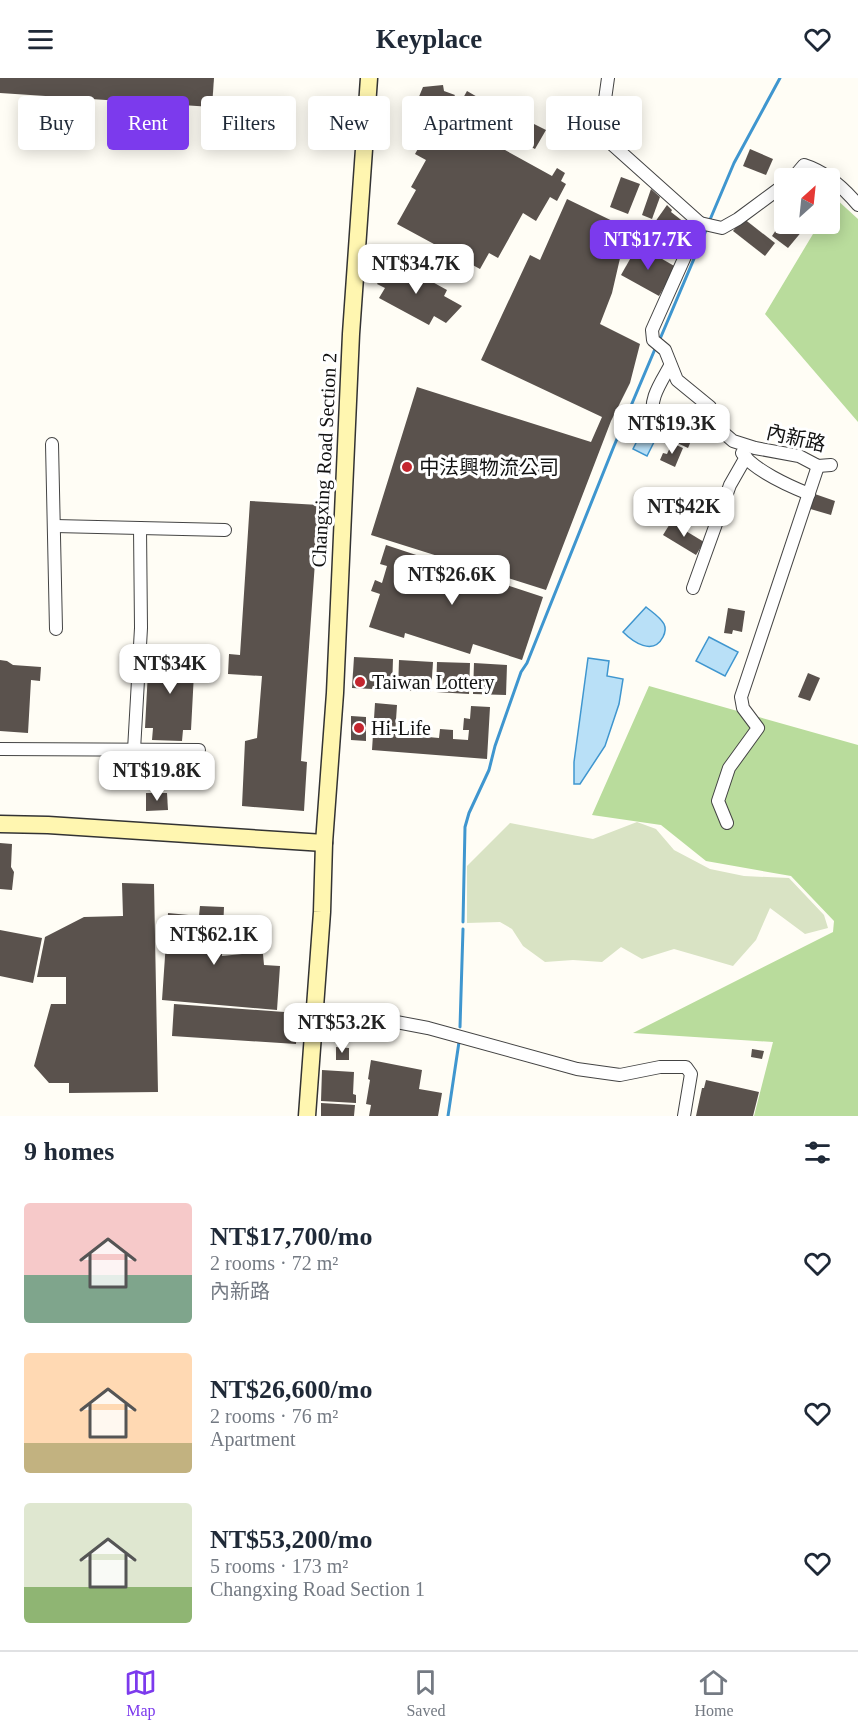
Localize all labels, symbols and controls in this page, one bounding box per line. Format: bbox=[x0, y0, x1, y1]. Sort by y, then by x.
icon: menu bbox=[24, 23, 57, 56]
icon: heart bbox=[801, 23, 834, 56]
text: Keyplace bbox=[376, 24, 482, 54]
chip: Buy bbox=[18, 96, 95, 150]
chip: Rent bbox=[107, 96, 189, 150]
chip: Filters bbox=[201, 96, 296, 150]
chip: New bbox=[308, 96, 390, 150]
chip: Apartment bbox=[402, 96, 534, 150]
chip: House bbox=[546, 96, 642, 150]
north arrow bbox=[774, 168, 840, 234]
map controls bbox=[774, 168, 840, 234]
pin: NT$17.7K bbox=[586, 220, 710, 271]
text: NT$17.7K bbox=[604, 228, 692, 250]
pin: NT$34.7K bbox=[354, 244, 478, 295]
text: NT$34.7K bbox=[372, 252, 460, 274]
street label: Changxing Road Section 2 bbox=[307, 352, 342, 568]
pin: NT$19.3K bbox=[610, 404, 734, 455]
text: NT$19.3K bbox=[628, 412, 716, 434]
street label: 內新路 bbox=[764, 421, 828, 455]
place label: 中法興物流公司 bbox=[419, 456, 559, 478]
marker: 中法興物流公司 bbox=[400, 460, 414, 474]
pin: NT$42K bbox=[635, 487, 733, 538]
text: NT$42K bbox=[647, 495, 721, 517]
pin: NT$26.6K bbox=[390, 555, 514, 606]
text: NT$26.6K bbox=[408, 563, 496, 585]
pin: NT$34K bbox=[121, 644, 219, 695]
text: NT$34K bbox=[133, 652, 207, 674]
place label: Taiwan Lottery bbox=[372, 671, 494, 694]
marker: Taiwan Lottery bbox=[353, 675, 367, 689]
place label: Hi-Life bbox=[371, 717, 431, 739]
marker: Hi-Life bbox=[352, 721, 366, 735]
pin: NT$19.8K bbox=[95, 751, 219, 802]
text: NT$19.8K bbox=[113, 759, 201, 781]
pin: NT$62.1K bbox=[152, 915, 276, 966]
text: NT$62.1K bbox=[170, 923, 258, 945]
pin: NT$53.2K bbox=[280, 1003, 404, 1054]
text: NT$53.2K bbox=[298, 1011, 386, 1033]
icon: filters bbox=[801, 1136, 834, 1169]
text: 9 homes bbox=[24, 1137, 114, 1166]
text: NT$17,700/mo bbox=[210, 1222, 373, 1251]
icon: home bbox=[72, 1227, 144, 1299]
icon: heart bbox=[801, 1247, 834, 1280]
text: 2 rooms · 72 m² bbox=[210, 1252, 338, 1274]
text: 內新路 bbox=[210, 1280, 270, 1302]
text: NT$26,600/mo bbox=[210, 1375, 373, 1404]
icon: home bbox=[72, 1377, 144, 1449]
icon: heart bbox=[801, 1397, 834, 1430]
text: 2 rooms · 76 m² bbox=[210, 1405, 338, 1427]
text: Apartment bbox=[210, 1428, 296, 1450]
text: NT$53,200/mo bbox=[210, 1525, 373, 1554]
icon: home bbox=[72, 1527, 144, 1599]
icon: heart bbox=[801, 1547, 834, 1580]
text: 5 rooms · 173 m² bbox=[210, 1555, 348, 1577]
text: Changxing Road Section 1 bbox=[210, 1578, 425, 1600]
tab: Map bbox=[124, 1666, 157, 1720]
tab: Saved bbox=[406, 1666, 445, 1720]
tab: Home bbox=[694, 1666, 734, 1720]

